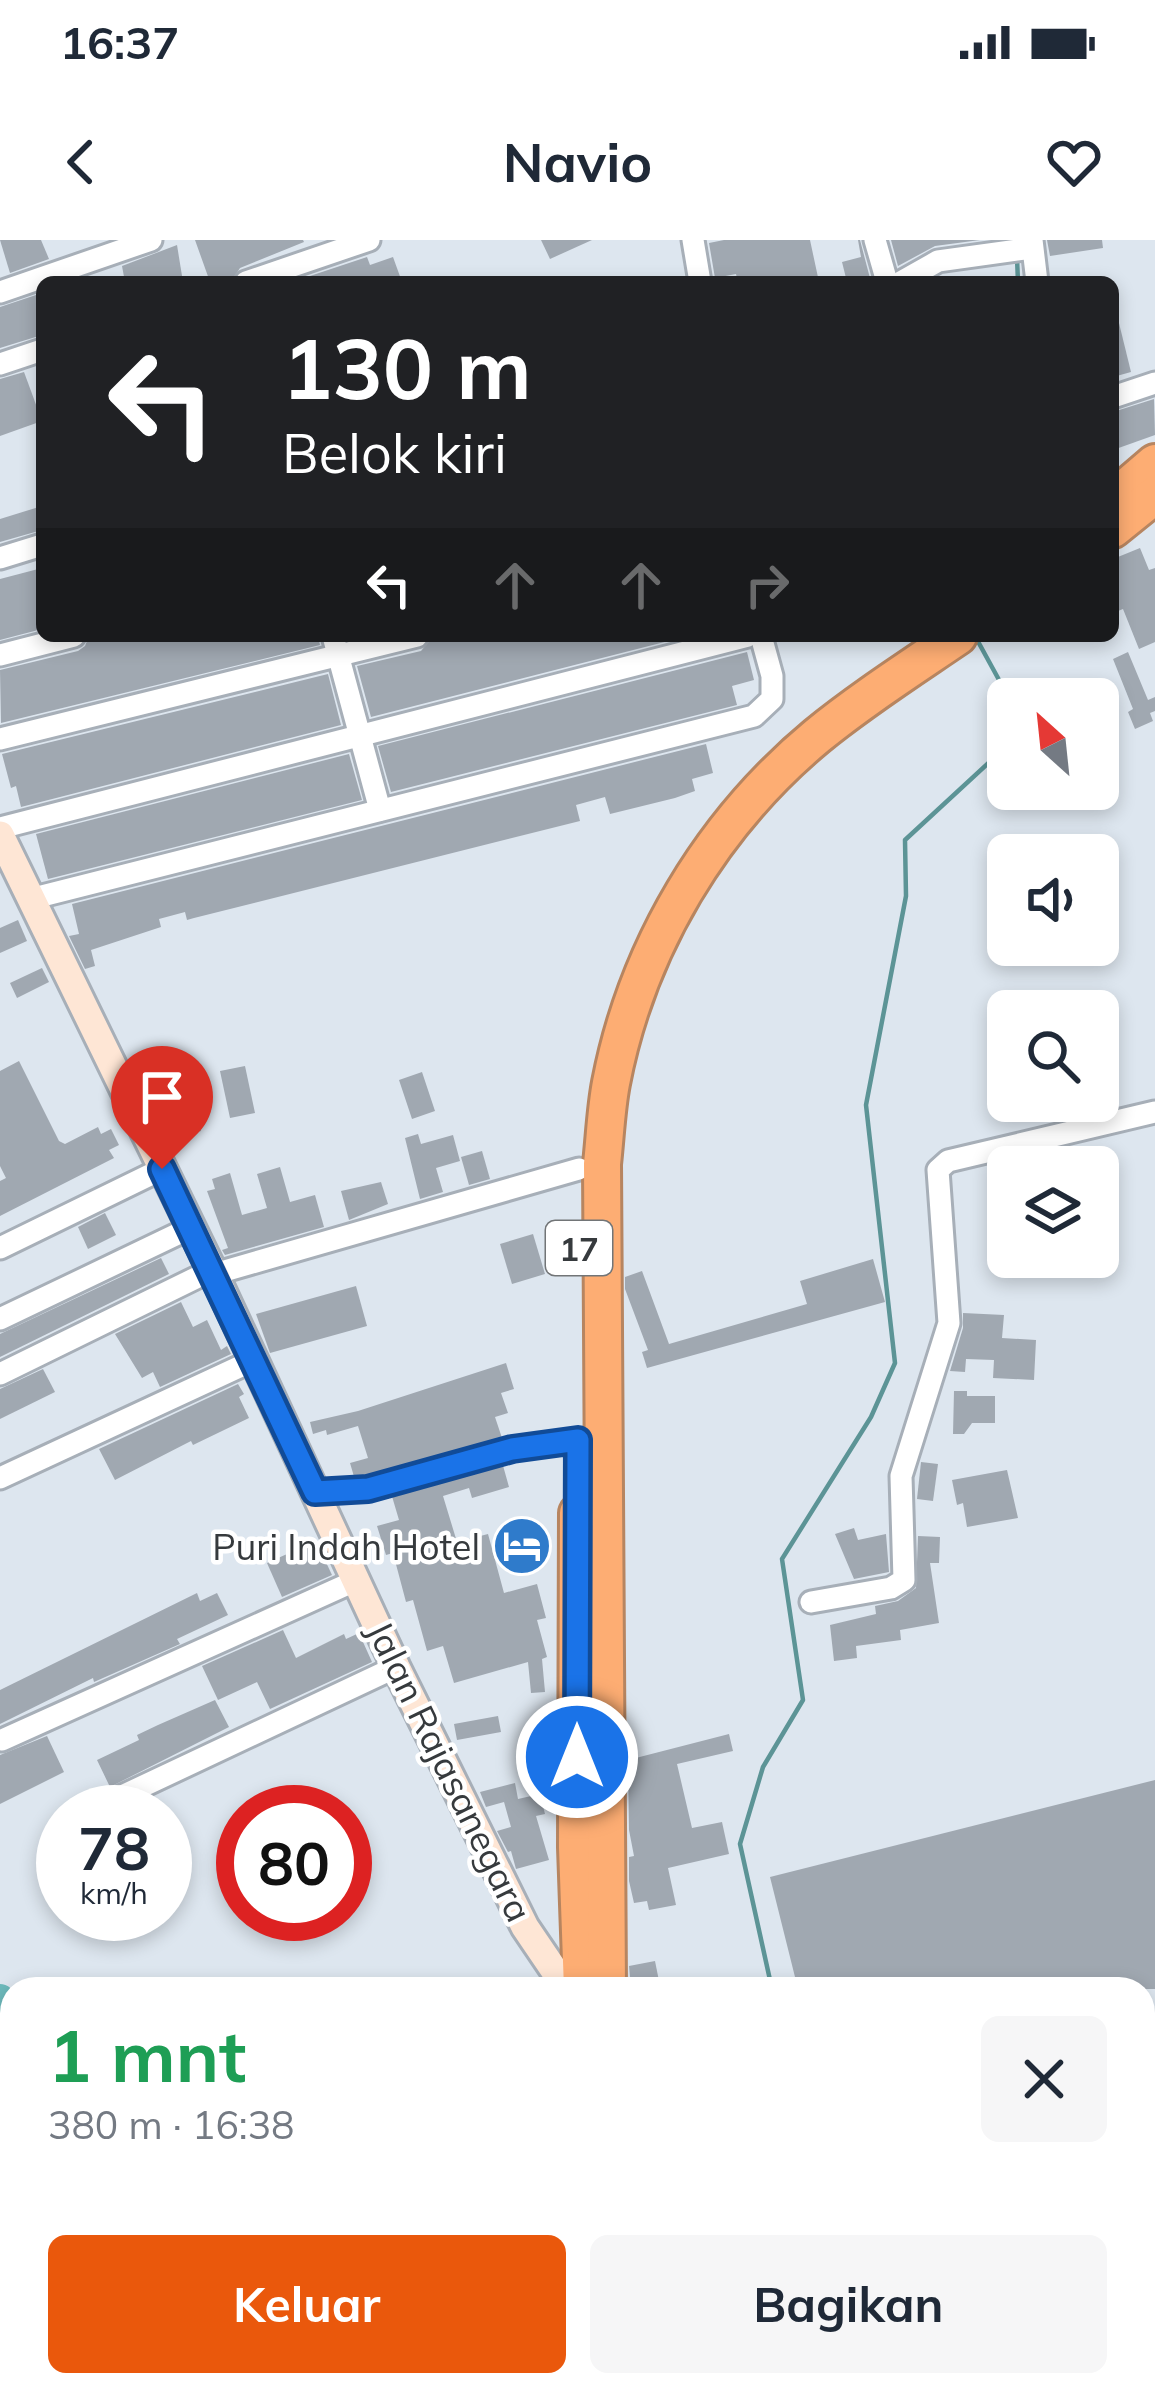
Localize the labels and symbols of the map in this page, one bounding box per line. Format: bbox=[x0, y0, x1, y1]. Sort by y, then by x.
north arrow bbox=[987, 678, 1119, 810]
pin bbox=[111, 1046, 213, 1169]
road number: 17 bbox=[546, 1221, 612, 1275]
hotel icon: Puri Indah Hotel bbox=[491, 1515, 553, 1577]
place label: Puri Indah Hotel bbox=[212, 1524, 480, 1569]
street label: Jalan Rajasanegara bbox=[358, 1613, 542, 1929]
position arrow bbox=[514, 1694, 640, 1820]
speed limit sign: 80 bbox=[216, 1785, 372, 1941]

